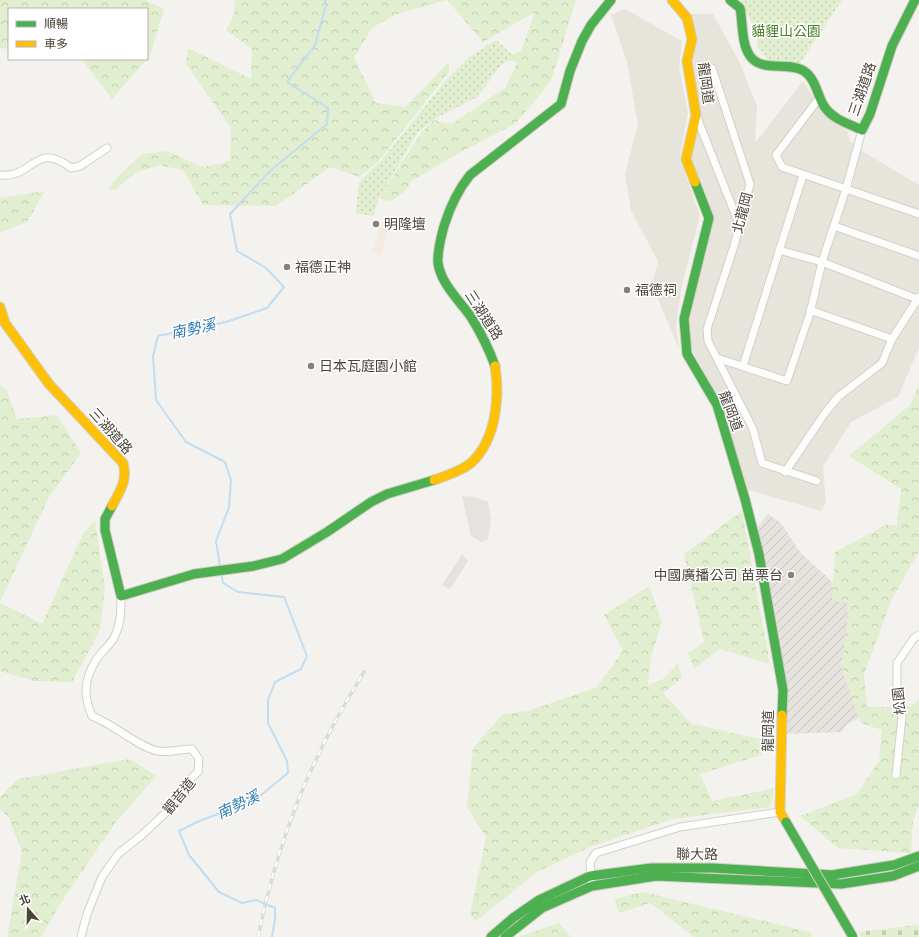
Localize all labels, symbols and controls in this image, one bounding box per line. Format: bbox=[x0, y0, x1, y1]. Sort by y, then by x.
legend bbox=[8, 8, 148, 60]
text: 順暢 bbox=[44, 16, 68, 32]
park label: 貓貍山公園 bbox=[751, 22, 821, 41]
text: 車多 bbox=[44, 36, 68, 52]
street label: 三湖道路 bbox=[844, 60, 881, 119]
street label: 龍岡道 bbox=[693, 61, 718, 105]
street label: 北龍岡 bbox=[728, 190, 757, 236]
place label: 明隆壇 bbox=[384, 215, 426, 234]
marker: 明隆壇 bbox=[371, 219, 381, 229]
place label: 福德正神 bbox=[295, 258, 351, 277]
marker: 福德正神 bbox=[282, 262, 292, 272]
place label: 福德祠 bbox=[635, 281, 677, 300]
marker: 福德祠 bbox=[622, 285, 632, 295]
street label: 三湖道路 bbox=[460, 287, 507, 344]
water label: 南勢溪 bbox=[169, 314, 219, 343]
place label: 日本瓦庭園小館 bbox=[319, 357, 417, 376]
marker: 日本瓦庭園小館 bbox=[306, 361, 316, 371]
street label: 龍岡道 bbox=[714, 388, 747, 434]
street label: 三湖道路 bbox=[85, 404, 136, 458]
place label: 中國廣播公司 苗栗台 bbox=[653, 566, 783, 585]
marker: 中國廣播公司 苗栗台 bbox=[786, 570, 796, 580]
street label: 松園 bbox=[889, 686, 910, 716]
street label: 龍岡道 bbox=[759, 710, 778, 752]
street label: 觀音道 bbox=[159, 774, 200, 819]
water label: 南勢溪 bbox=[213, 785, 264, 824]
street label: 聯大路 bbox=[676, 845, 718, 864]
north arrow bbox=[8, 889, 48, 929]
text: 北 bbox=[17, 891, 32, 909]

